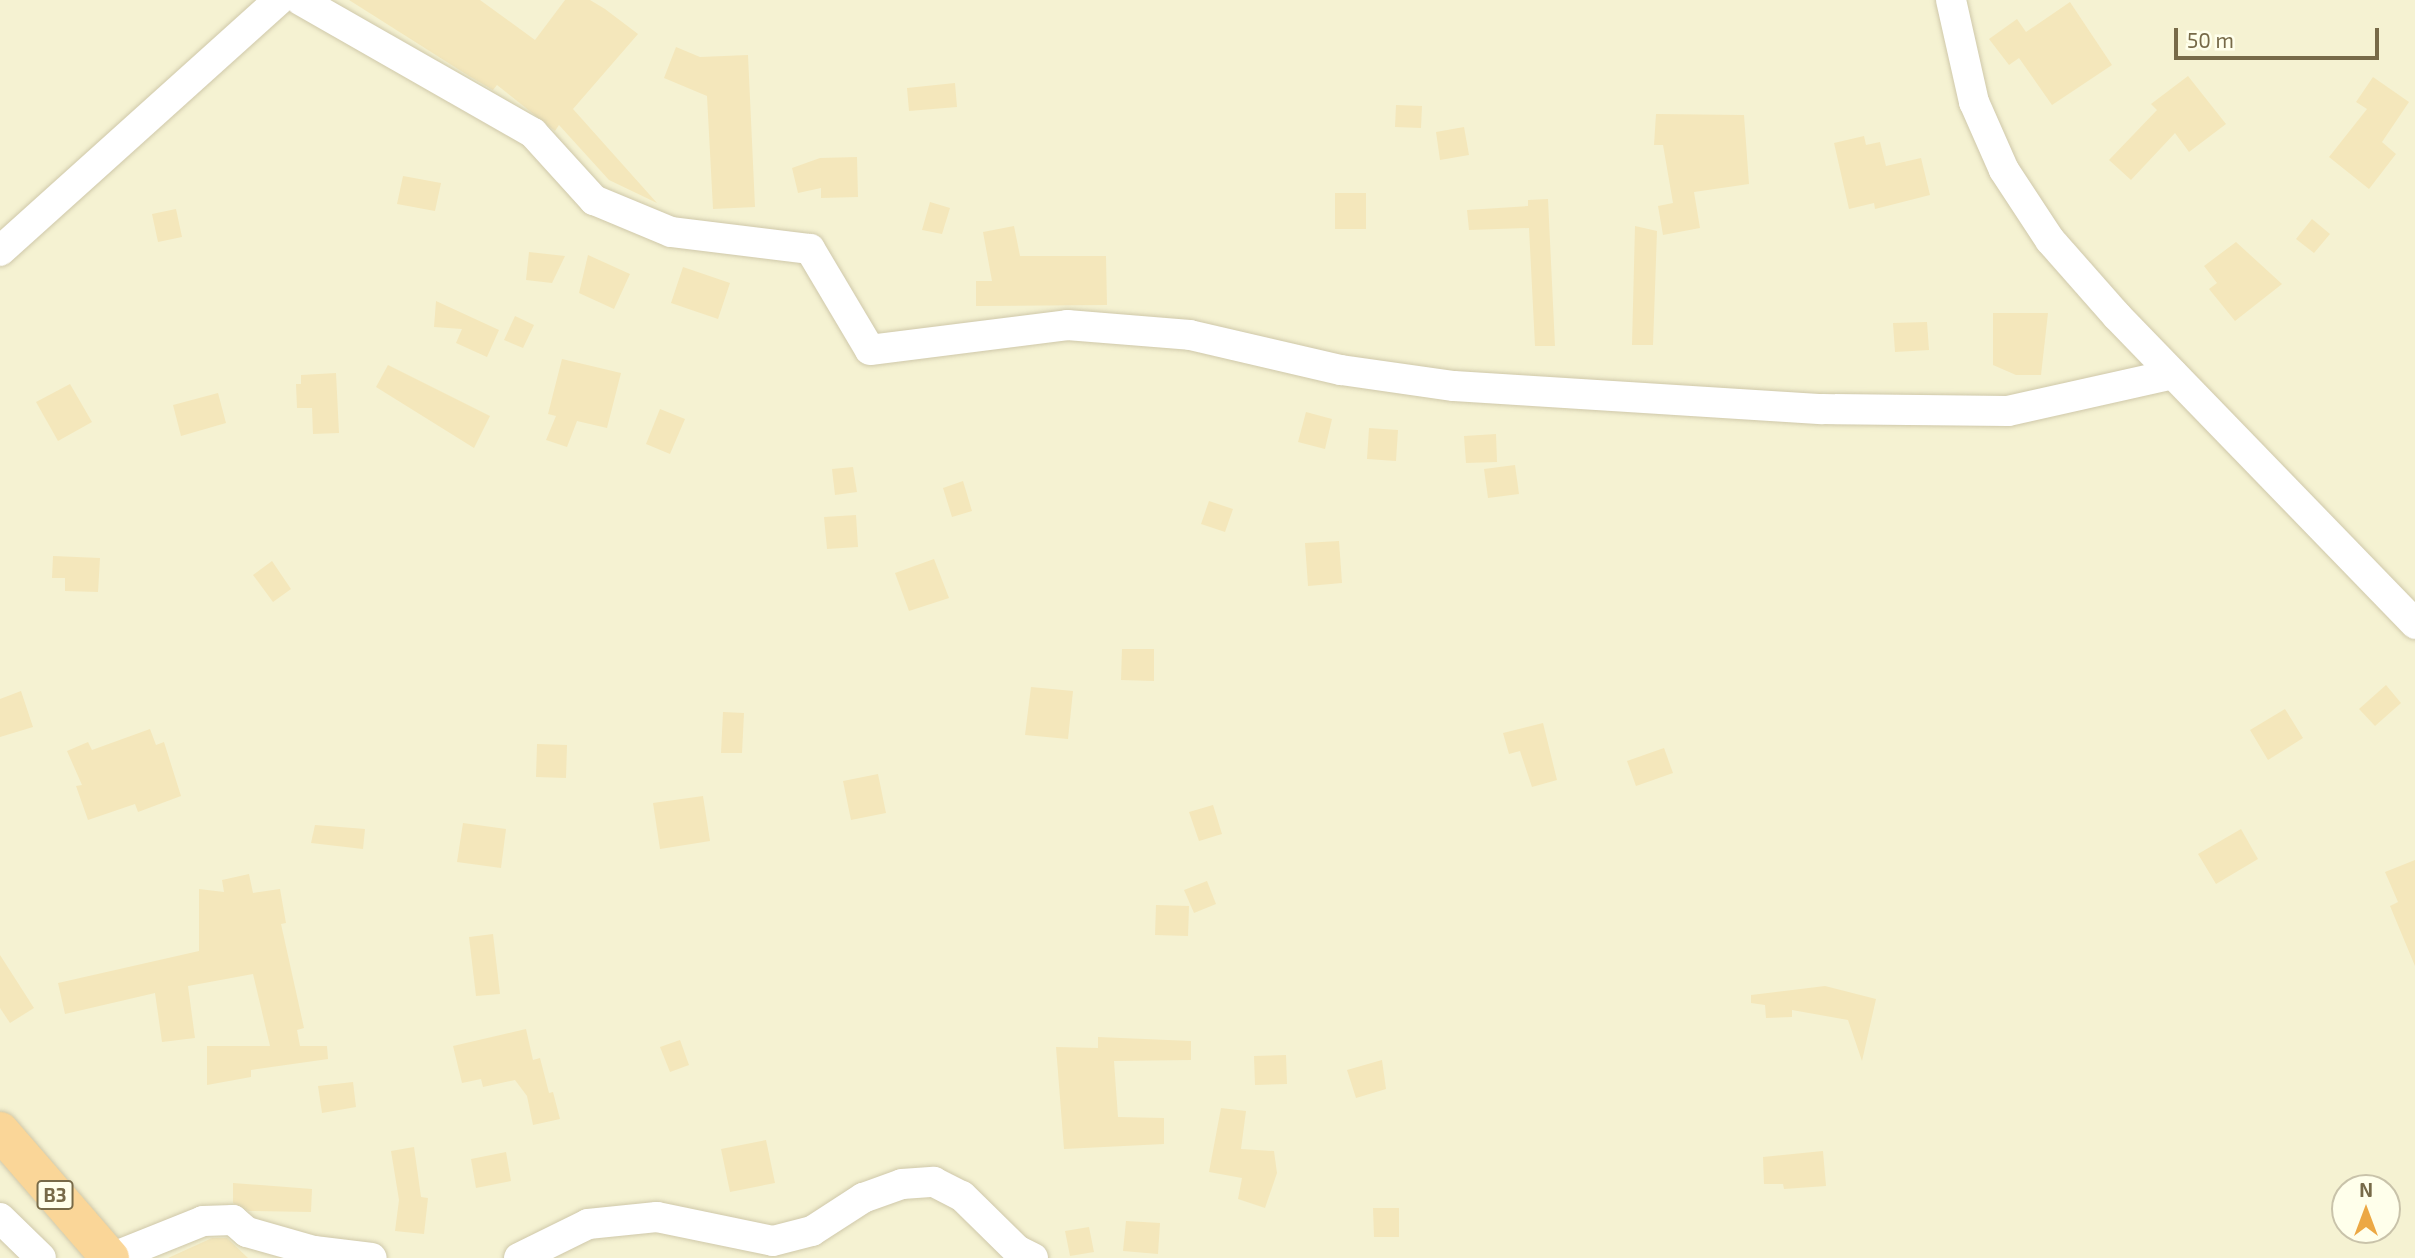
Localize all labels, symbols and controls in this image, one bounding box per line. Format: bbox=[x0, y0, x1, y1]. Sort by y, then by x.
scale bar bbox=[2177, 14, 2382, 58]
text: 50 m bbox=[2187, 27, 2234, 52]
north arrow bbox=[2331, 1174, 2401, 1244]
text: N bbox=[2359, 1178, 2373, 1201]
road number: B3 bbox=[36, 1180, 74, 1210]

